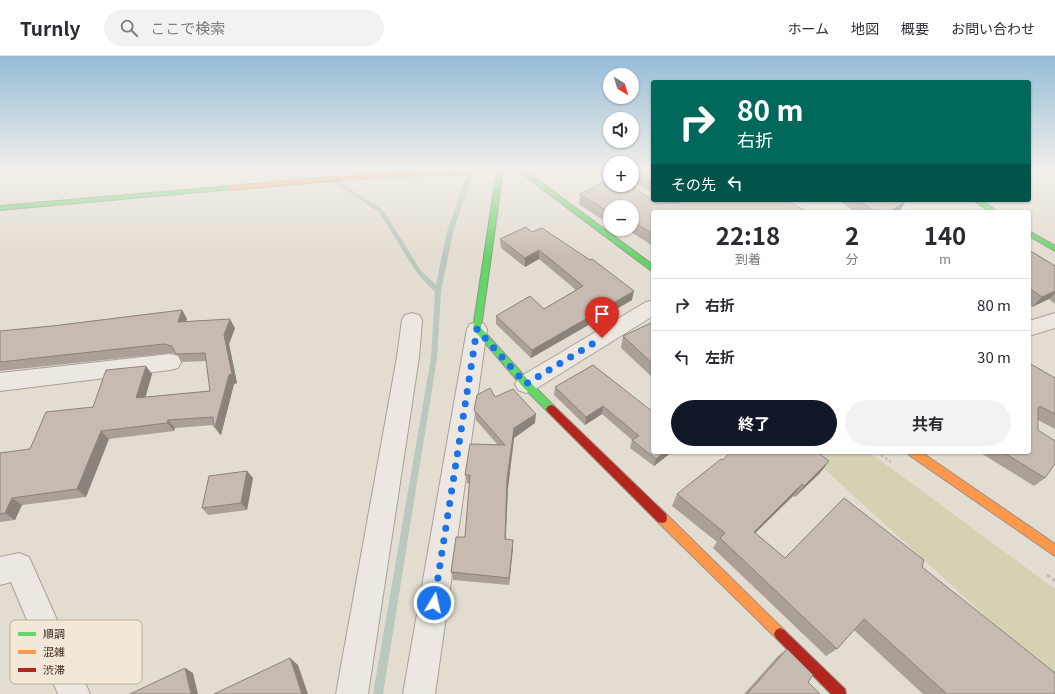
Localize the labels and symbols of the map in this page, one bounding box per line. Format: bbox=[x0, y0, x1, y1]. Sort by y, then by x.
north arrow bbox=[603, 68, 639, 104]
pin bbox=[585, 297, 619, 338]
position arrow bbox=[413, 582, 455, 624]
legend bbox=[10, 620, 142, 684]
text: 順調 bbox=[43, 625, 65, 641]
text: 混雑 bbox=[43, 643, 65, 659]
text: 渋滞 bbox=[43, 661, 65, 677]

